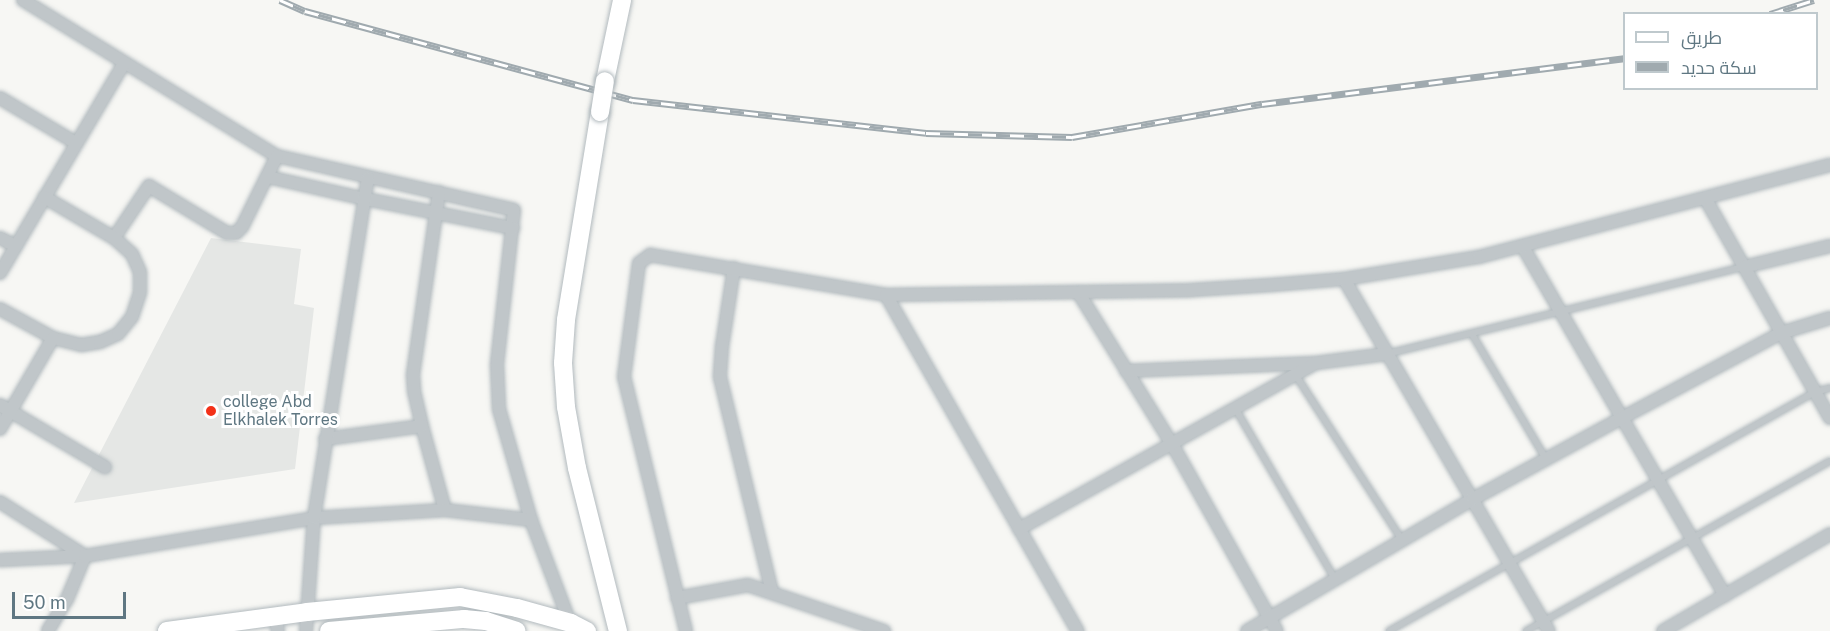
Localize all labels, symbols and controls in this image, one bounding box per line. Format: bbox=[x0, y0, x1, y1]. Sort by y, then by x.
legend bbox=[1623, 12, 1818, 90]
text: طريق bbox=[1681, 27, 1722, 48]
text: سكة حديد bbox=[1681, 57, 1757, 78]
place label: college Abd Elkhalek Torres bbox=[223, 392, 338, 430]
marker: college Abd Elkhalek Torres bbox=[204, 404, 218, 418]
scale bar bbox=[15, 580, 129, 618]
text: 50 m bbox=[23, 592, 66, 613]

